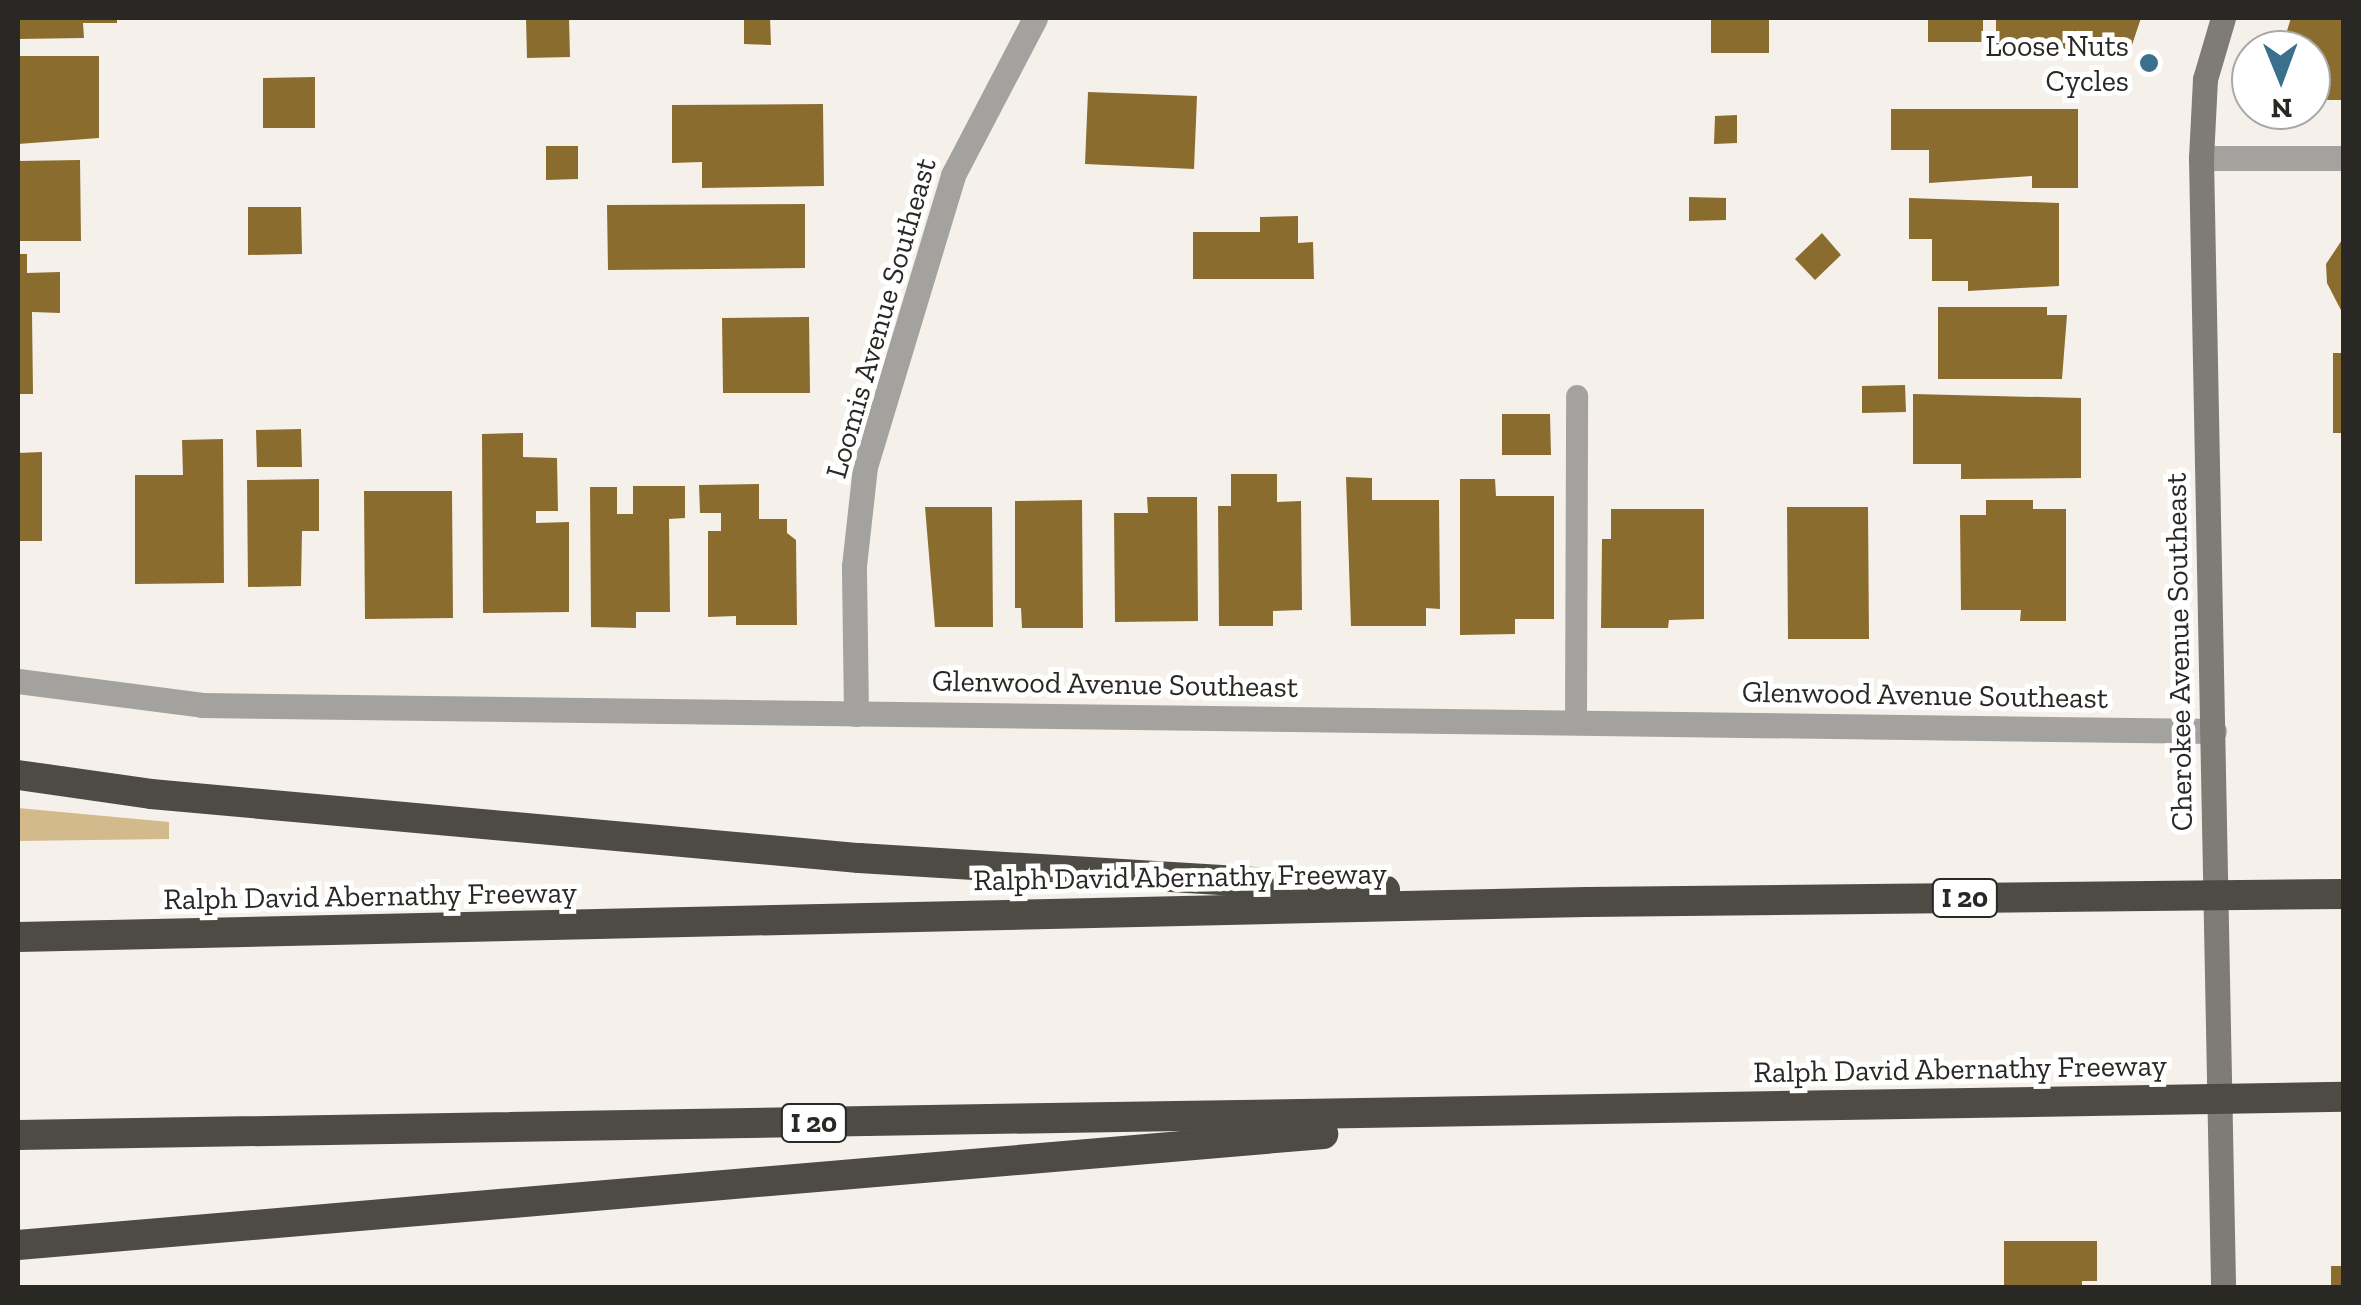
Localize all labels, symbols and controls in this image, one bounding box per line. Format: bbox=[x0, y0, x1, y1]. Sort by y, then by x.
place label: Loose Nuts Cycles bbox=[1985, 28, 2129, 98]
north arrow bbox=[2231, 30, 2331, 130]
marker: Loose Nuts Cycles bbox=[2138, 52, 2160, 74]
text: N bbox=[2271, 92, 2292, 125]
street label: Loomis Avenue Southeast bbox=[818, 153, 944, 483]
street label: Cherokee Avenue Southeast bbox=[2158, 472, 2200, 832]
street label: Glenwood Avenue Southeast bbox=[931, 663, 1299, 705]
street label: Glenwood Avenue Southeast bbox=[1741, 674, 2109, 716]
street label: Ralph David Abernathy Freeway bbox=[972, 855, 1388, 899]
street label: Ralph David Abernathy Freeway bbox=[162, 874, 578, 918]
road number: I 20 bbox=[1930, 875, 2000, 921]
street label: Ralph David Abernathy Freeway bbox=[1752, 1047, 2168, 1091]
road number: I 20 bbox=[779, 1100, 849, 1146]

